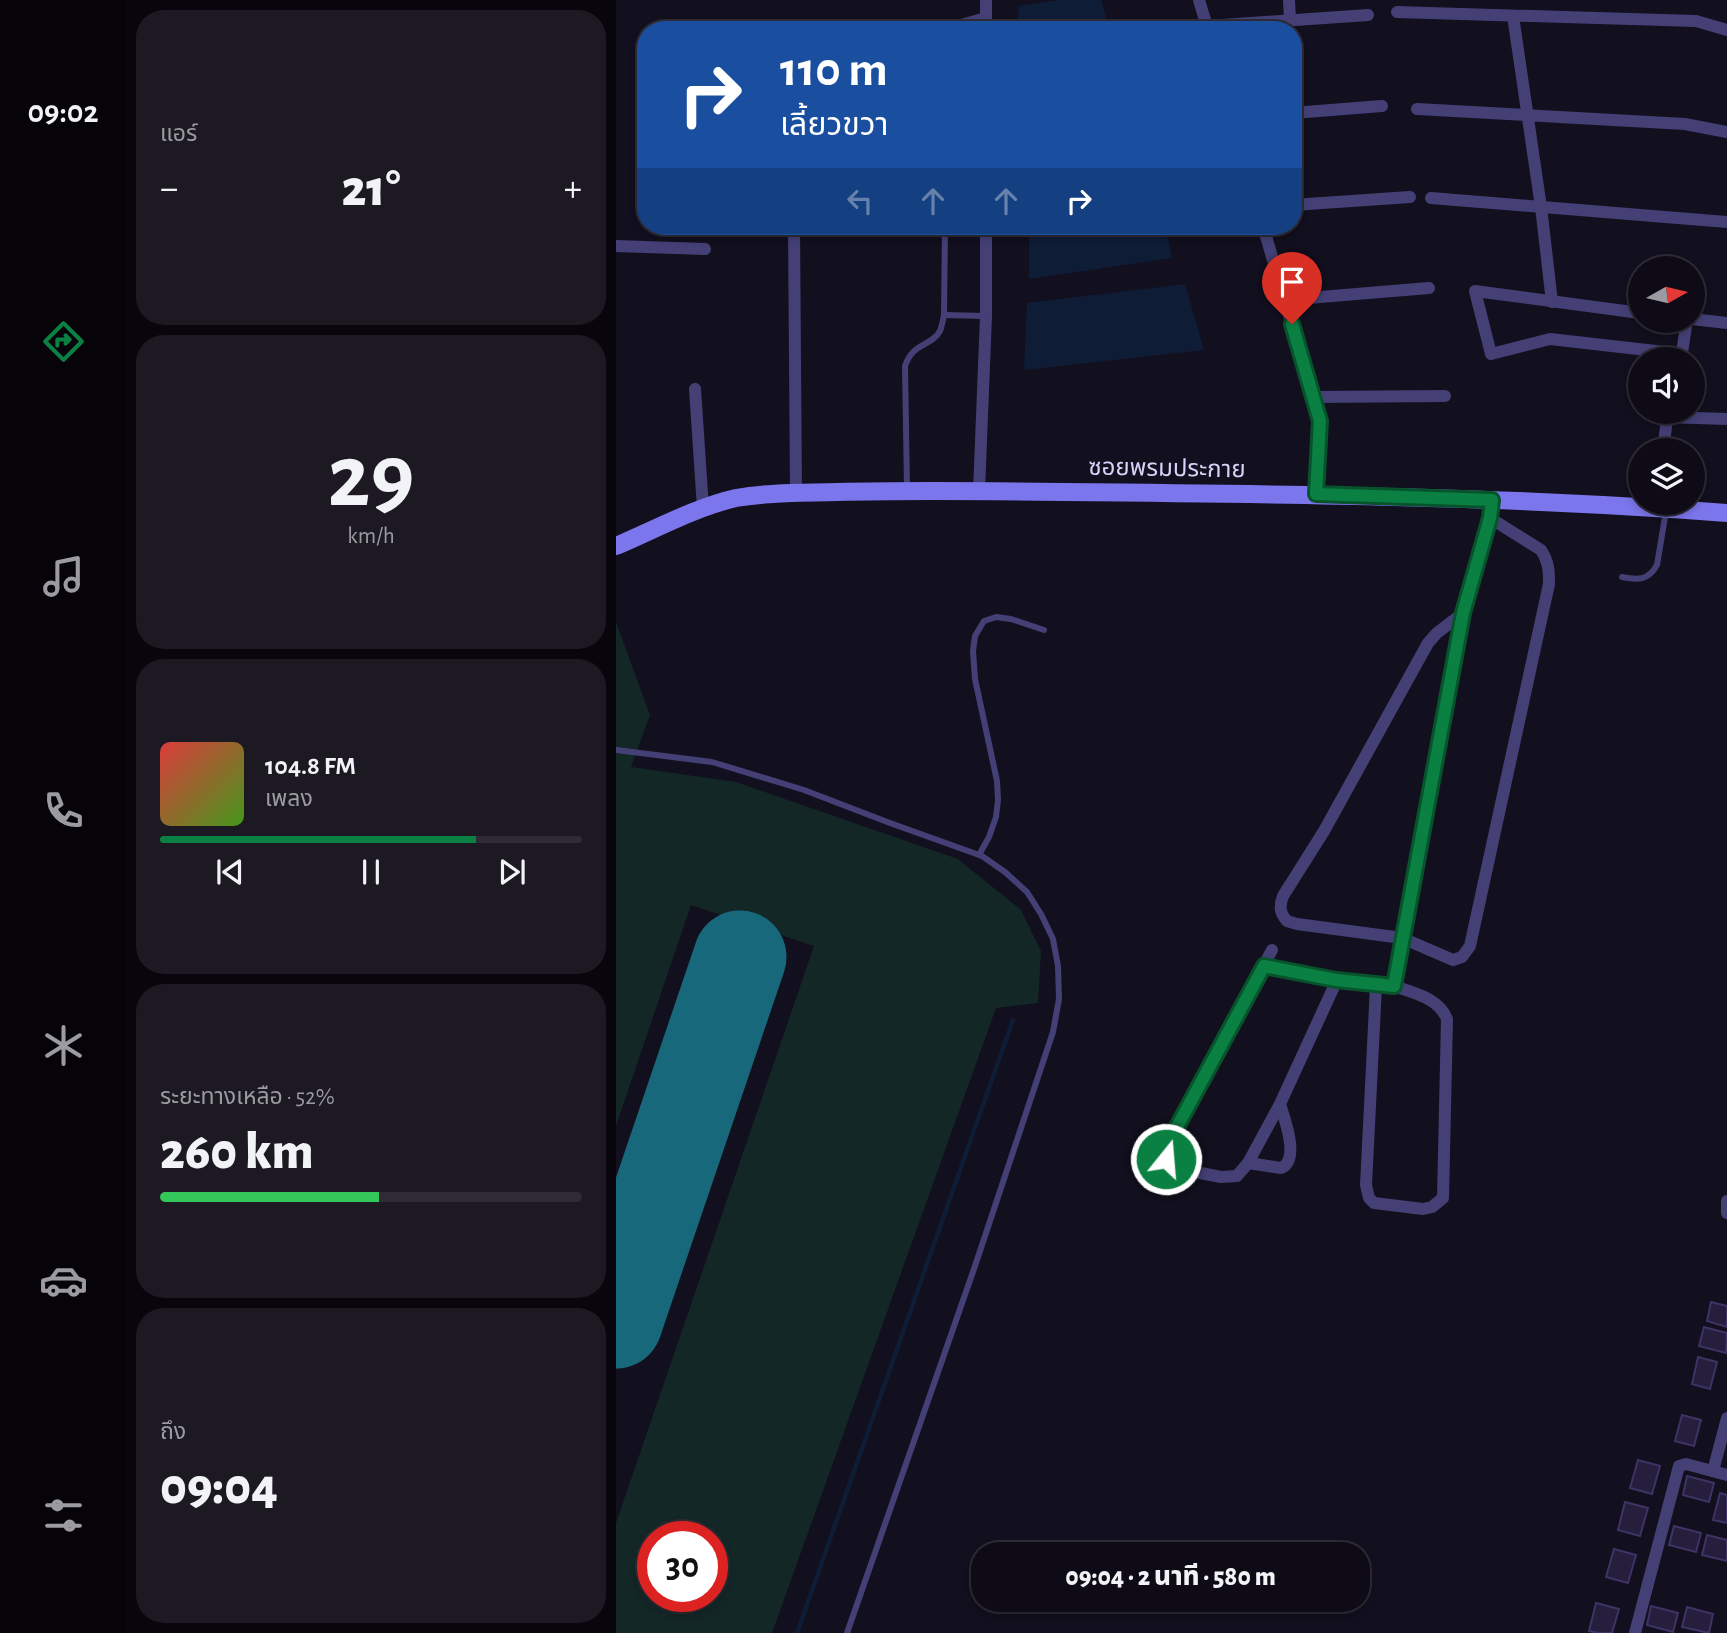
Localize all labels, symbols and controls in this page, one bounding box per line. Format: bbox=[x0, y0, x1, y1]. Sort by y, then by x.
text: 110 m bbox=[780, 46, 888, 95]
icon: right bbox=[665, 49, 756, 140]
text: 09:02 bbox=[27, 96, 99, 128]
text: เลี้ยวขวา bbox=[780, 109, 888, 141]
text: แอร์ bbox=[160, 123, 197, 146]
text: 21° bbox=[341, 163, 401, 215]
text: − bbox=[160, 170, 178, 208]
text: + bbox=[564, 170, 582, 208]
icon: left bbox=[841, 182, 879, 220]
icon: ahead bbox=[914, 182, 952, 220]
icon: ahead bbox=[987, 182, 1025, 220]
icon: right bbox=[1060, 182, 1098, 220]
pin bbox=[1262, 252, 1322, 324]
north arrow bbox=[1628, 256, 1704, 332]
map controls bbox=[1628, 256, 1705, 515]
icon: arrive bbox=[1273, 263, 1311, 301]
icon: directions bbox=[39, 317, 88, 366]
button: sound bbox=[1628, 347, 1705, 424]
text: 29 bbox=[328, 432, 414, 523]
button: layers bbox=[1628, 438, 1705, 515]
street label: ซอยพรมประกาย bbox=[1088, 456, 1246, 482]
text: km/h bbox=[347, 525, 395, 548]
icon: music bbox=[39, 552, 88, 601]
text: 104.8 FM bbox=[265, 753, 356, 779]
icon: phone bbox=[39, 786, 88, 835]
text: เพลง bbox=[265, 788, 313, 811]
icon: previous bbox=[211, 853, 249, 891]
icon: pause bbox=[352, 853, 390, 891]
icon: next bbox=[493, 853, 531, 891]
icon: climate bbox=[39, 1021, 88, 1070]
text: ระยะทางเหลือ · 52% bbox=[160, 1086, 335, 1109]
position arrow bbox=[1129, 1122, 1203, 1196]
text: 260 km bbox=[160, 1126, 314, 1178]
icon: car bbox=[39, 1256, 88, 1305]
text: ถึง bbox=[160, 1421, 186, 1444]
text: 09:04 bbox=[160, 1461, 278, 1513]
icon: filters bbox=[39, 1491, 88, 1540]
speed limit sign: 30 bbox=[637, 1521, 728, 1612]
text: 09:04 · 2 นาที · 580 m bbox=[1065, 1564, 1276, 1590]

